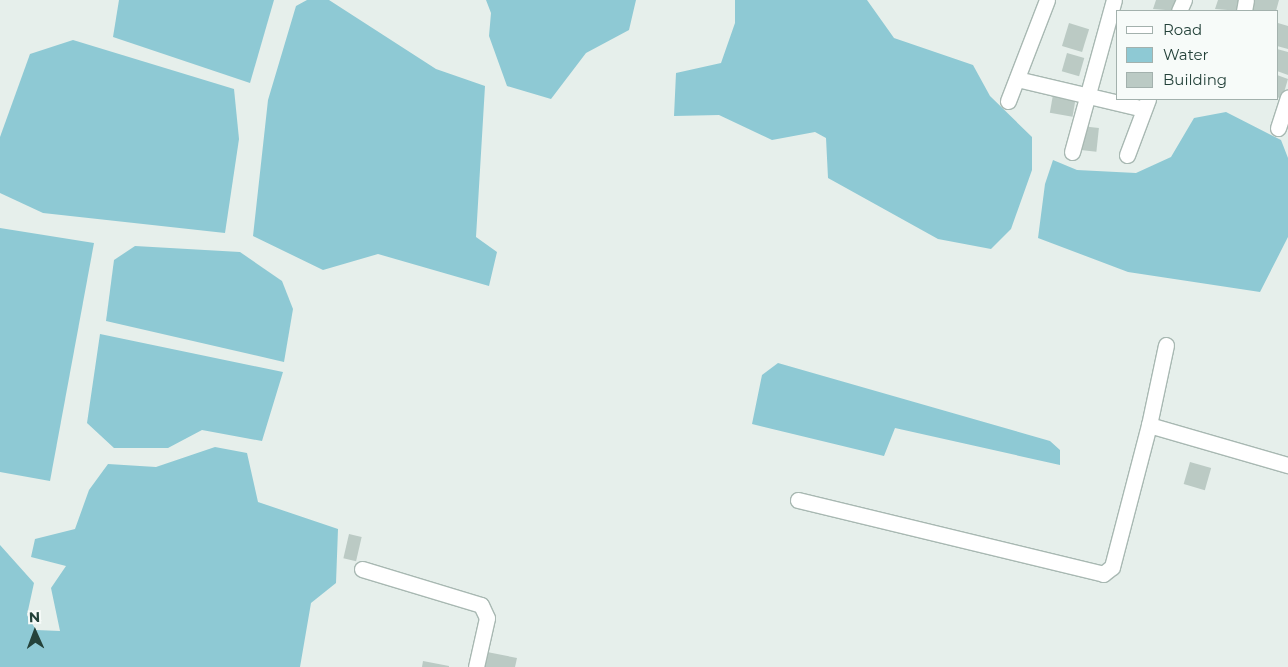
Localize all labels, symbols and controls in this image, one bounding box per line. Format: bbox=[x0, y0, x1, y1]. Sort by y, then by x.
legend bbox=[1116, 10, 1278, 100]
text: Road bbox=[1163, 20, 1202, 39]
text: Water bbox=[1163, 45, 1209, 64]
text: Building bbox=[1163, 70, 1227, 89]
north arrow bbox=[10, 607, 60, 657]
text: N bbox=[29, 608, 40, 626]

